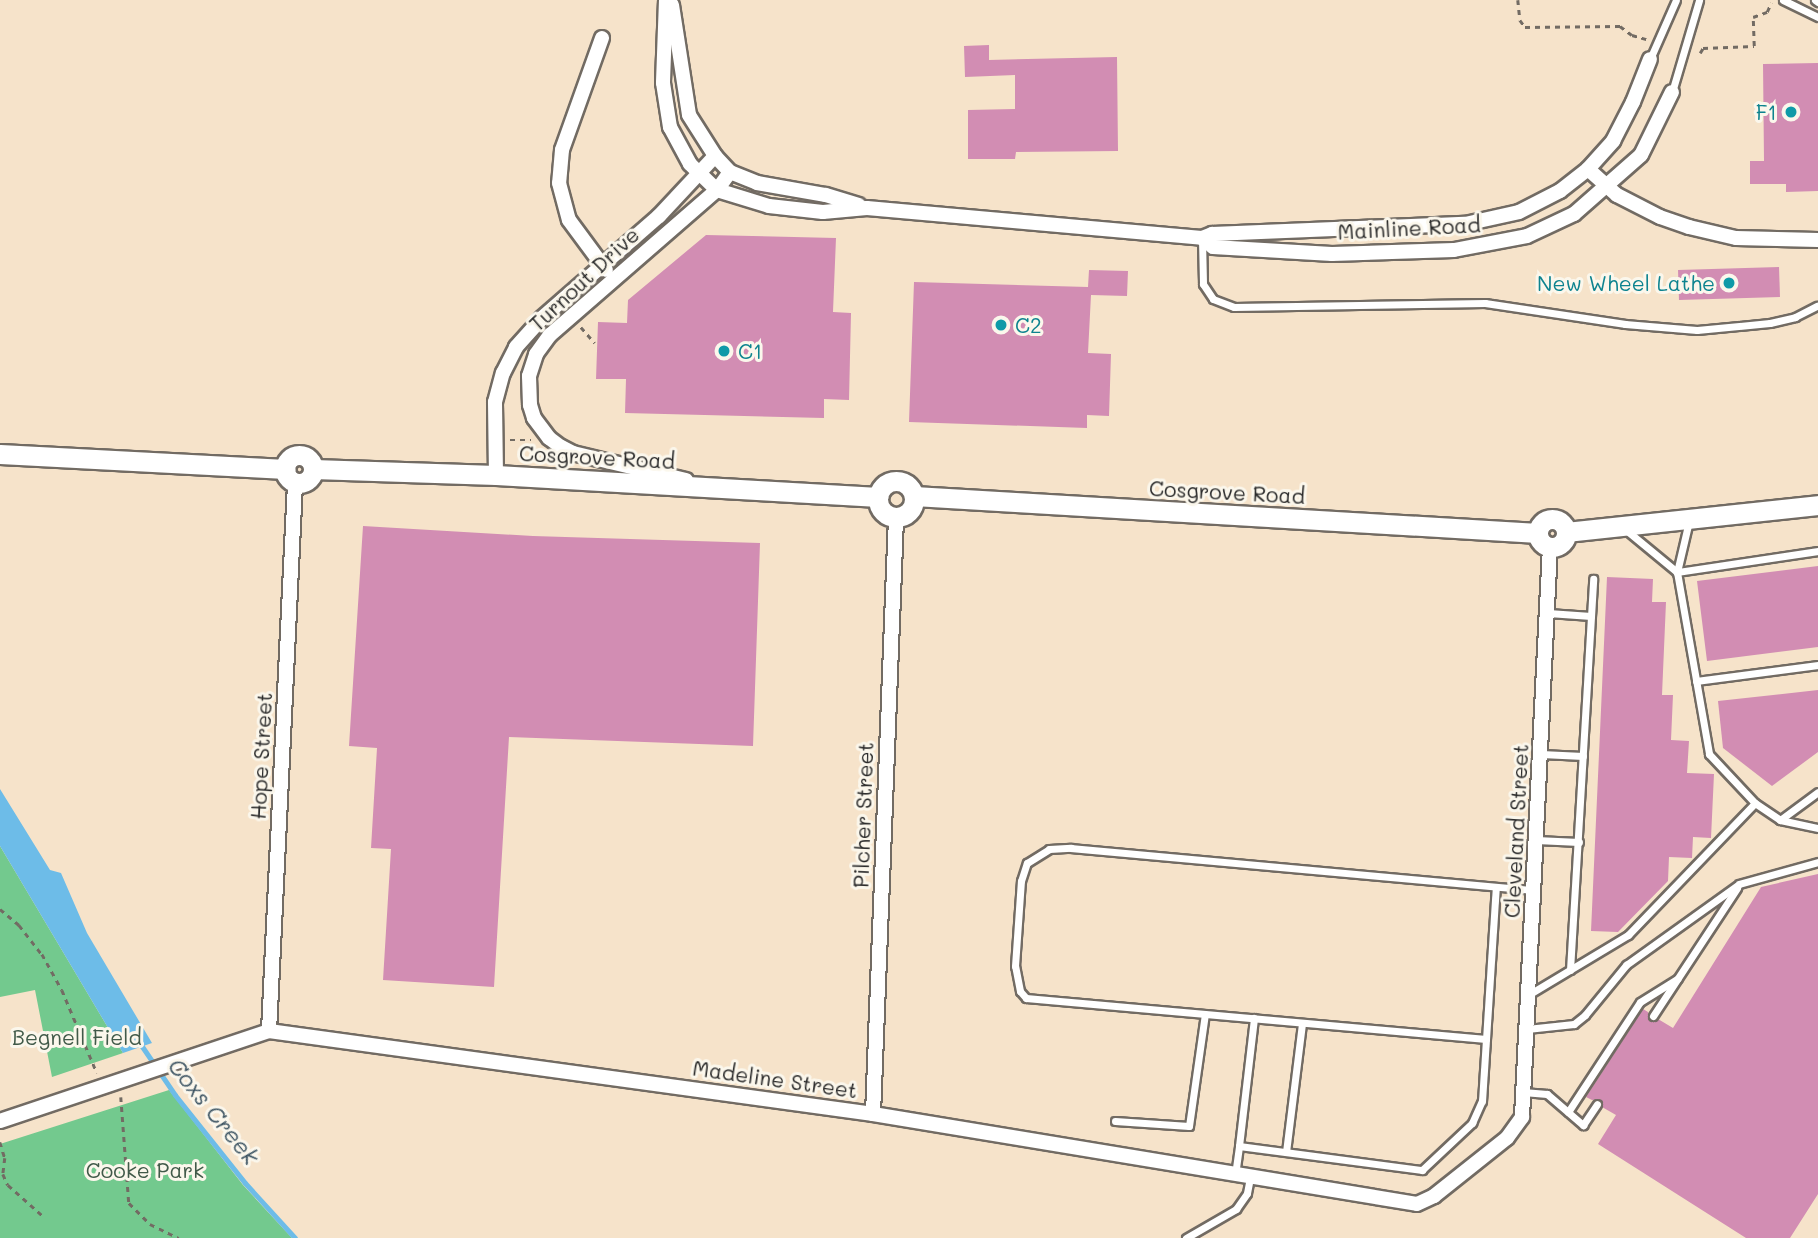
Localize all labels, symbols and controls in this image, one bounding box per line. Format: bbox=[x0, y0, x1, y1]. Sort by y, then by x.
place label: F1 bbox=[1756, 99, 1777, 125]
marker: F1 bbox=[1783, 104, 1799, 120]
street label: Mainline Road bbox=[1337, 212, 1481, 244]
street label: Turnout Drive bbox=[524, 222, 644, 336]
place label: New Wheel Lathe bbox=[1537, 270, 1715, 296]
marker: New Wheel Lathe bbox=[1721, 275, 1737, 291]
place label: C2 bbox=[1015, 312, 1042, 338]
marker: C2 bbox=[993, 317, 1009, 333]
place label: C1 bbox=[738, 338, 762, 364]
marker: C1 bbox=[716, 343, 732, 359]
street label: Cosgrove Road bbox=[518, 440, 676, 474]
street label: Cosgrove Road bbox=[1148, 475, 1306, 509]
street label: Hope Street bbox=[245, 692, 277, 820]
street label: Pilcher Street bbox=[848, 742, 878, 888]
street label: Cleveland Street bbox=[1499, 743, 1533, 919]
park label: Begnell Field bbox=[12, 1024, 142, 1050]
water label: Coxs Creek bbox=[163, 1052, 265, 1170]
street label: Madeline Street bbox=[691, 1055, 859, 1103]
park label: Cooke Park bbox=[86, 1157, 204, 1183]

